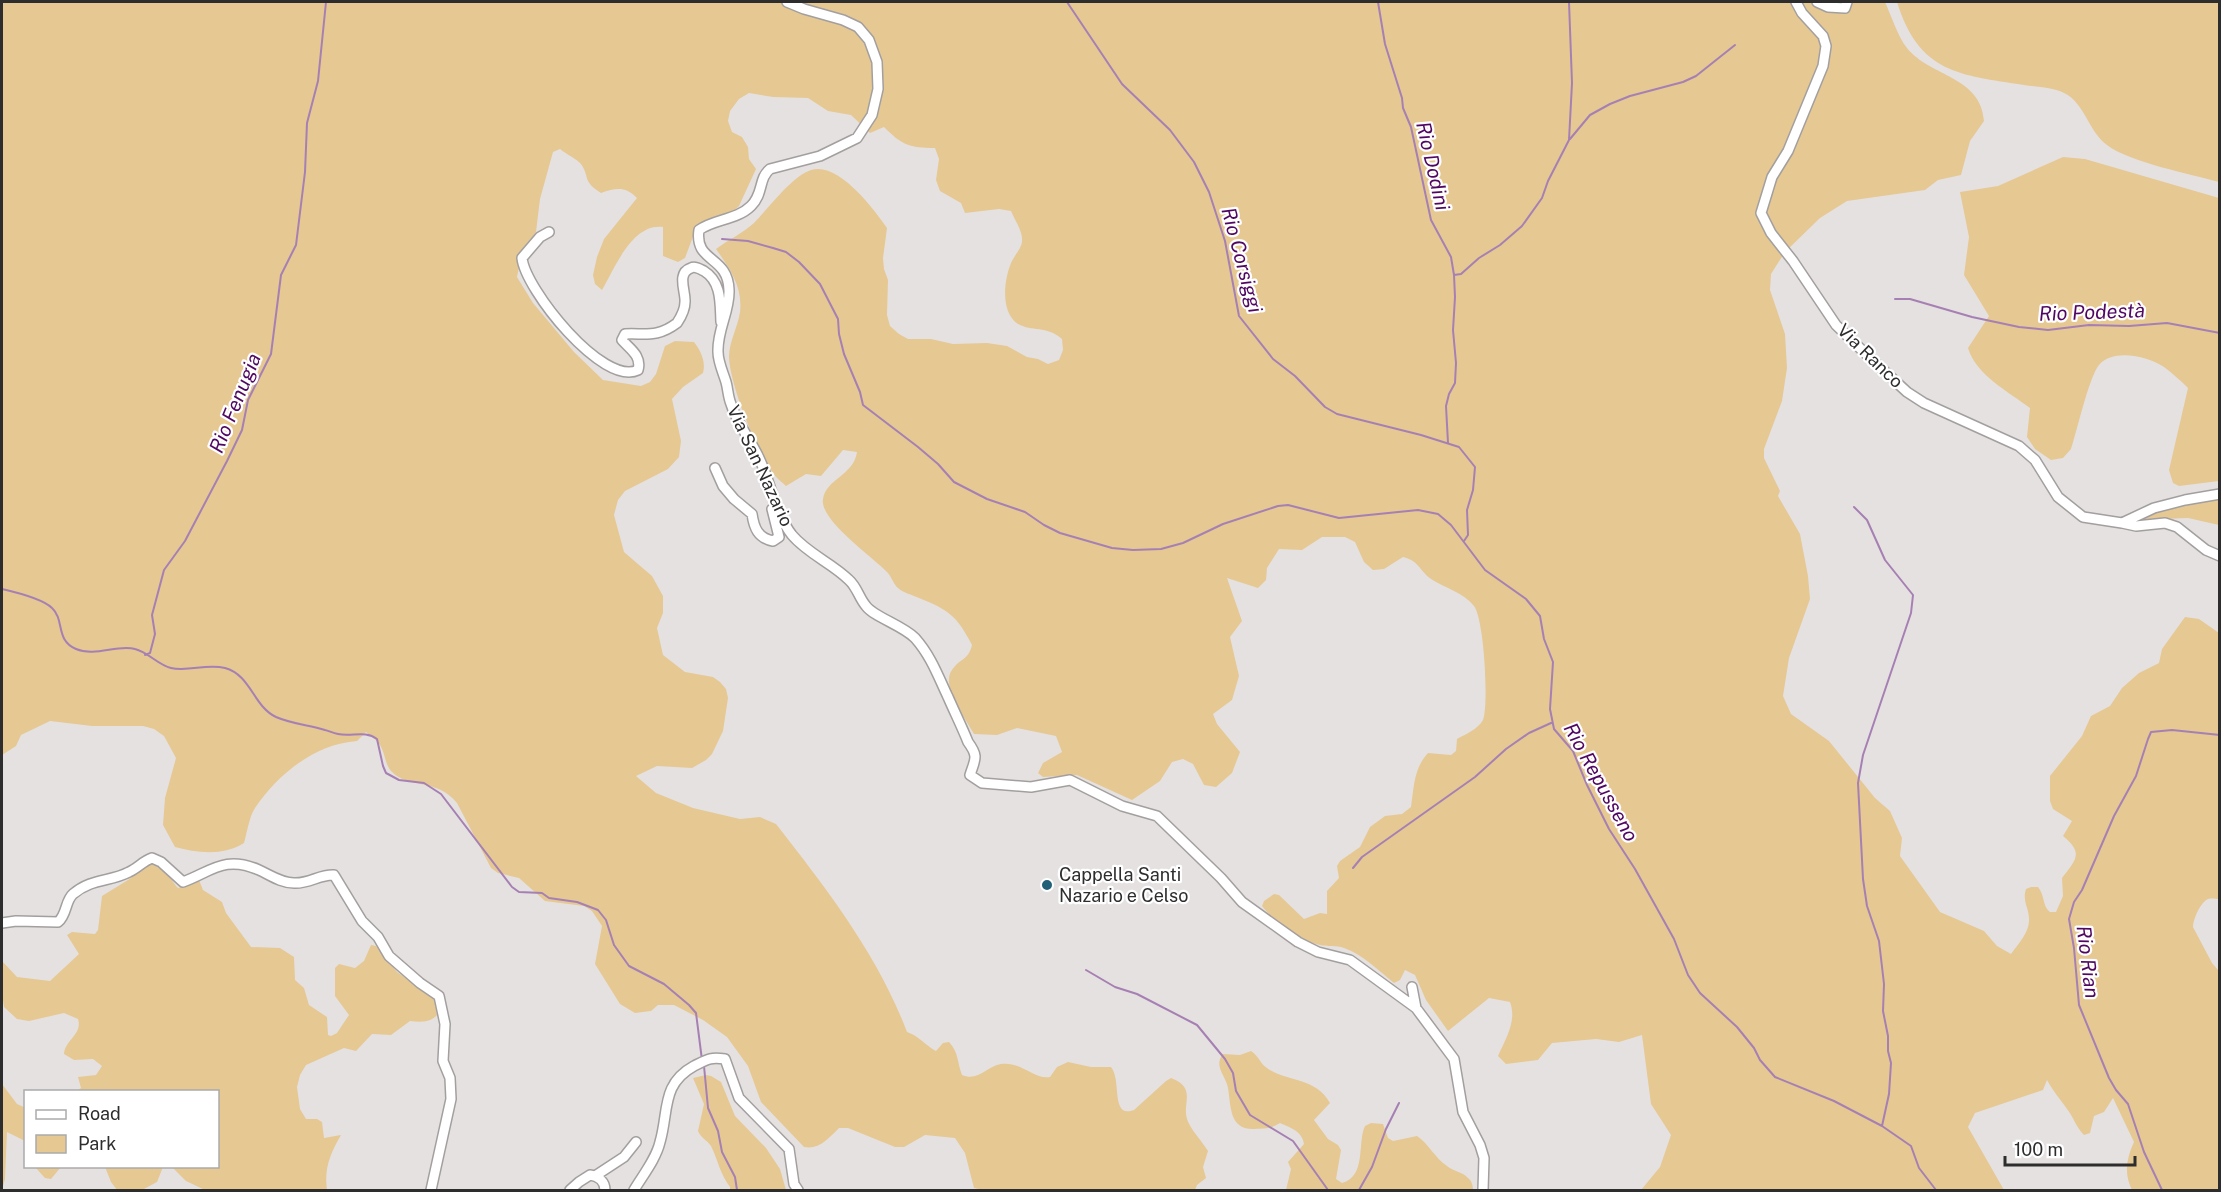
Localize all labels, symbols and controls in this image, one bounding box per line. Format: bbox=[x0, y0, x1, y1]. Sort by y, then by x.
water label: Rio Dodini bbox=[1411, 119, 1455, 213]
water label: Rio Corsiggi bbox=[1216, 205, 1268, 315]
water label: Rio Podestà bbox=[2038, 298, 2146, 326]
street label: Via Ranco bbox=[1833, 319, 1908, 392]
water label: Rio Fenugia bbox=[204, 350, 266, 456]
street label: Via San Nazario bbox=[723, 402, 798, 530]
water label: Rio Repusseno bbox=[1559, 718, 1644, 846]
place label: Cappella Santi Nazario e Celso bbox=[1059, 864, 1188, 906]
marker: Cappella Santi Nazario e Celso bbox=[1040, 878, 1054, 892]
water label: Rio Rian bbox=[2072, 924, 2104, 1000]
legend bbox=[24, 1090, 219, 1168]
text: Road bbox=[78, 1103, 121, 1124]
scale bar bbox=[2005, 1129, 2136, 1167]
text: Park bbox=[78, 1133, 116, 1154]
text: 100 m bbox=[2014, 1139, 2063, 1160]

